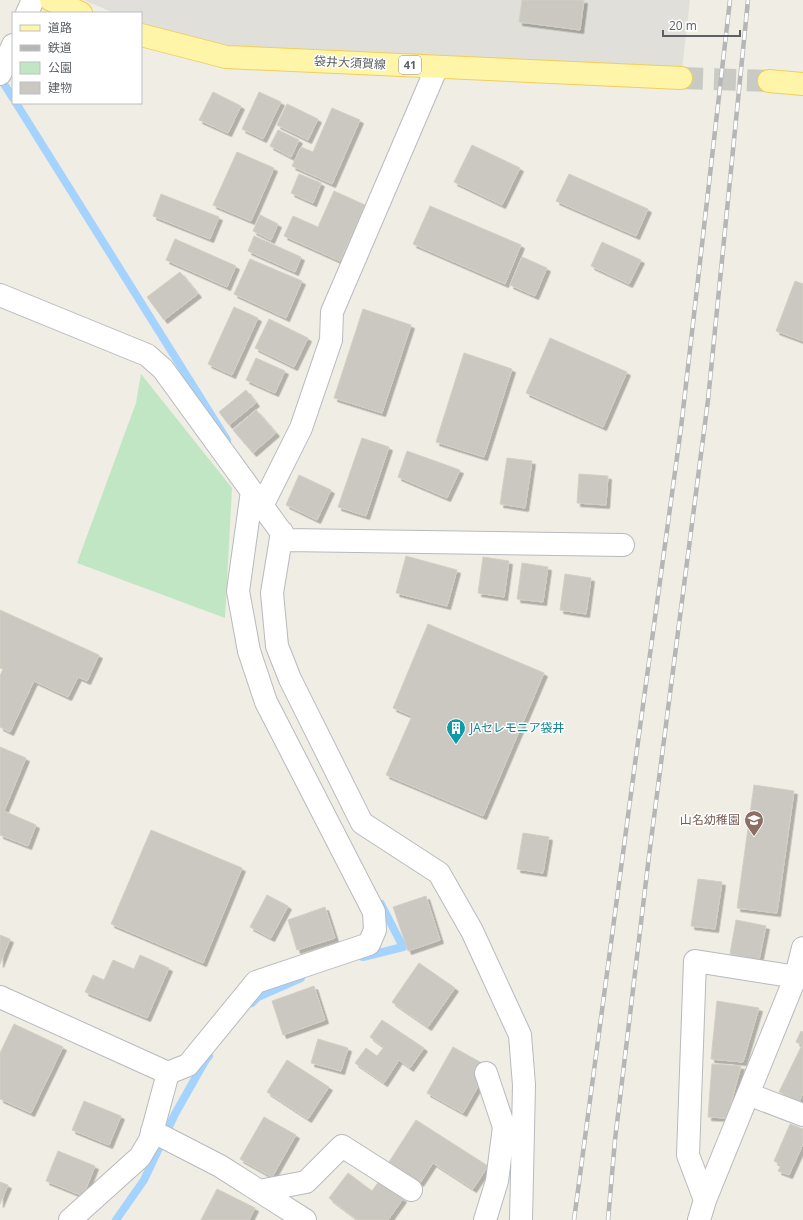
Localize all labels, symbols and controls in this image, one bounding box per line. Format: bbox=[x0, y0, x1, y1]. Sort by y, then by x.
legend bbox=[12, 12, 142, 104]
scale bar bbox=[663, 12, 740, 38]
text: 20 m bbox=[669, 17, 697, 34]
text: 道路 bbox=[48, 19, 72, 36]
text: 鉄道 bbox=[48, 39, 72, 56]
street label: 袋井大須賀線 bbox=[313, 52, 386, 73]
road number: 41 bbox=[399, 56, 421, 74]
text: 公園 bbox=[48, 59, 72, 76]
text: 建物 bbox=[48, 79, 72, 96]
building icon: JAセレモニア袋井 bbox=[445, 717, 467, 745]
place label: JAセレモニア袋井 bbox=[469, 719, 565, 736]
school or university icon: 山名幼稚園 bbox=[743, 809, 765, 837]
place label: 山名幼稚園 bbox=[680, 811, 740, 828]

